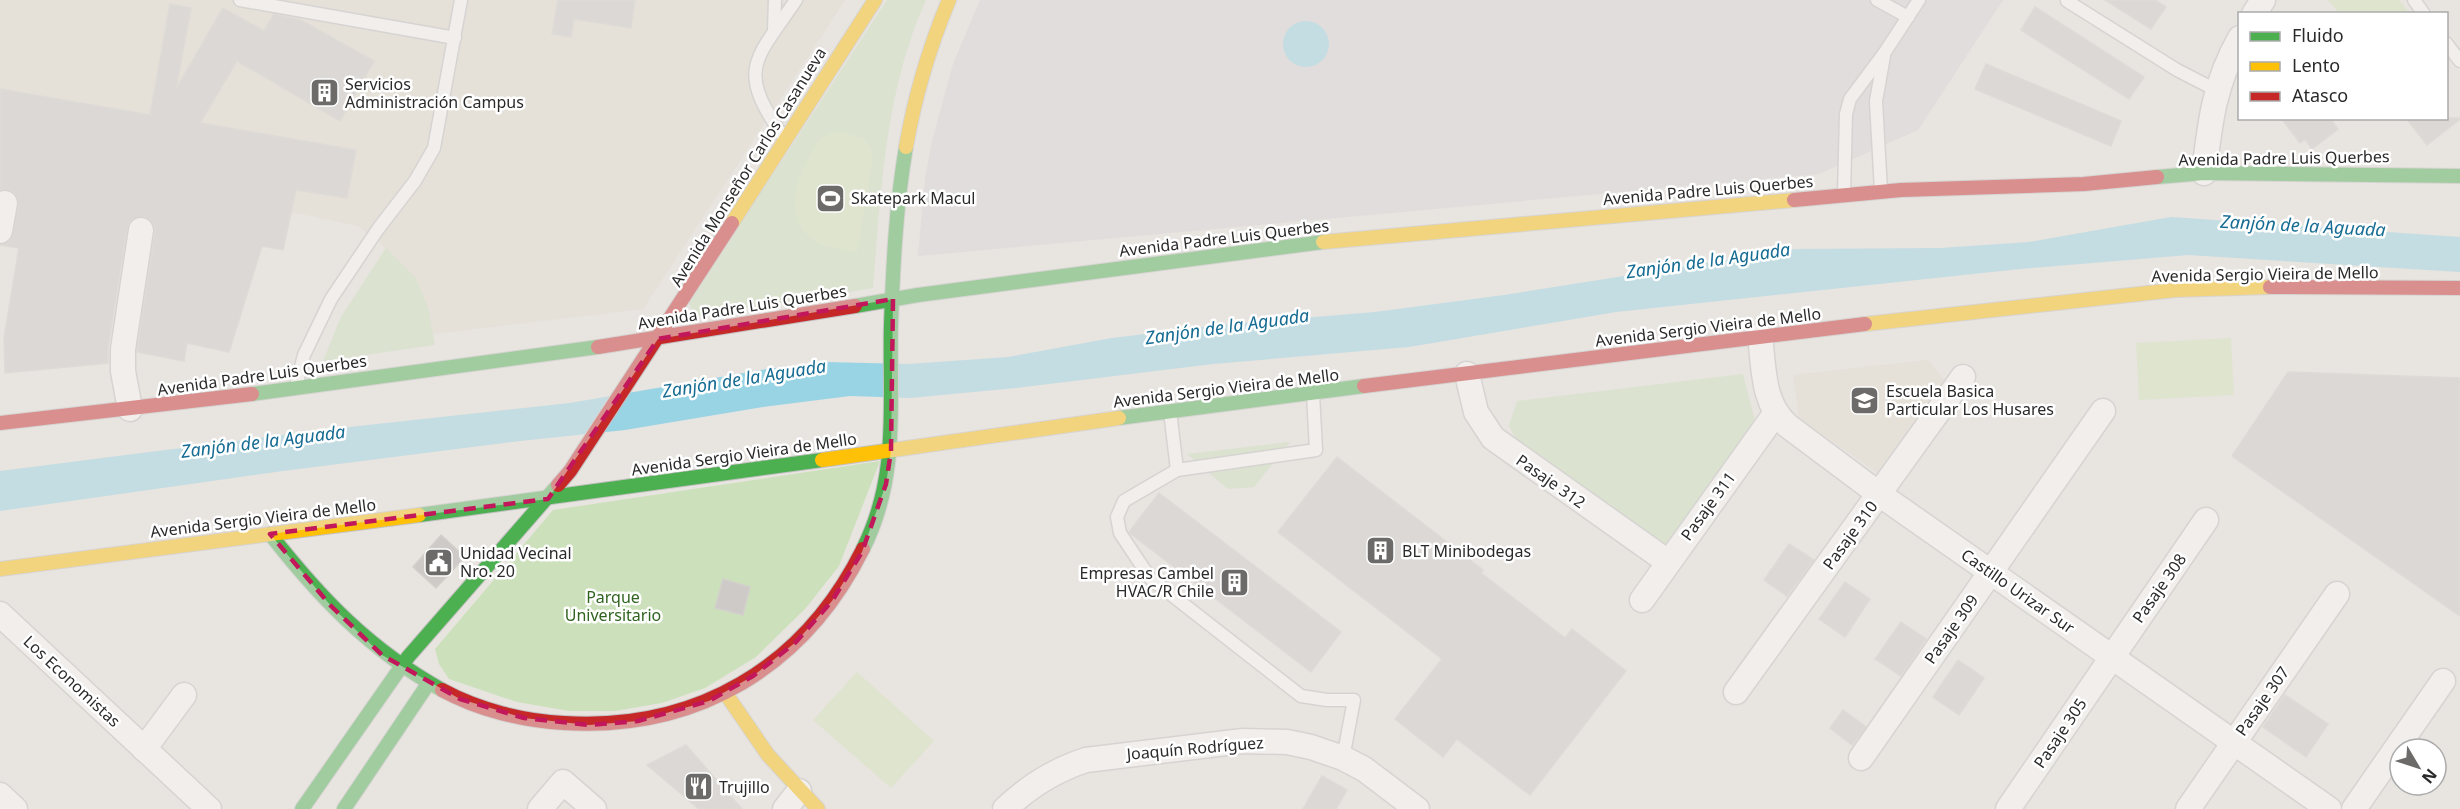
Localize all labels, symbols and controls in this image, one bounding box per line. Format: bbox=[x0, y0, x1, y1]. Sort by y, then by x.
legend bbox=[2238, 12, 2448, 120]
text: Fluido bbox=[2292, 23, 2344, 47]
street label: Avenida Monseñor Carlos Casanueva bbox=[665, 43, 831, 291]
text: Lento bbox=[2292, 53, 2340, 77]
place label: Servicios Administración Campus bbox=[345, 73, 524, 113]
building icon: Servicios Administración Campus bbox=[308, 77, 340, 109]
text: Atasco bbox=[2292, 83, 2348, 107]
street label: Avenida Padre Luis Querbes bbox=[2178, 145, 2390, 171]
street label: Avenida Padre Luis Querbes bbox=[1602, 170, 1814, 210]
sports icon: Skatepark Macul bbox=[814, 182, 846, 214]
place label: Skatepark Macul bbox=[851, 187, 975, 209]
water label: Zanjón de la Aguada bbox=[2219, 209, 2386, 241]
street label: Avenida Padre Luis Querbes bbox=[1118, 214, 1330, 262]
water label: Zanjón de la Aguada bbox=[1623, 237, 1792, 284]
street label: Avenida Sergio Vieira de Mello bbox=[2151, 261, 2379, 287]
street label: Avenida Padre Luis Querbes bbox=[636, 280, 848, 334]
street label: Avenida Sergio Vieira de Mello bbox=[1594, 302, 1822, 352]
water label: Zanjón de la Aguada bbox=[1142, 303, 1311, 350]
street label: Avenida Padre Luis Querbes bbox=[156, 349, 368, 401]
water label: Zanjón de la Aguada bbox=[659, 353, 828, 403]
street label: Avenida Sergio Vieira de Mello bbox=[1112, 363, 1340, 413]
place label: Escuela Basica Particular Los Husares bbox=[1886, 380, 2054, 420]
school or university icon: Escuela Basica Particular Los Husares bbox=[1849, 384, 1881, 416]
water label: Zanjón de la Aguada bbox=[178, 419, 347, 463]
street label: Avenida Sergio Vieira de Mello bbox=[630, 427, 858, 481]
street label: Pasaje 312 bbox=[1512, 449, 1590, 513]
street label: Pasaje 311 bbox=[1676, 467, 1740, 545]
street label: Avenida Sergio Vieira de Mello bbox=[149, 493, 377, 543]
street label: Pasaje 310 bbox=[1818, 496, 1882, 574]
building icon: BLT Minibodegas bbox=[1365, 535, 1397, 567]
place label: BLT Minibodegas bbox=[1402, 540, 1531, 562]
place label: Unidad Vecinal Nro. 20 bbox=[460, 542, 572, 582]
street label: Castillo Urizar Sur bbox=[1957, 544, 2079, 639]
public building icon: Unidad Vecinal Nro. 20 bbox=[423, 546, 455, 578]
street label: Pasaje 308 bbox=[2127, 549, 2191, 627]
place label: Empresas Cambel HVAC/R Chile bbox=[1079, 562, 1214, 602]
building icon: Empresas Cambel HVAC/R Chile bbox=[1219, 566, 1251, 598]
park label: Parque Universitario bbox=[565, 586, 661, 626]
street label: Pasaje 309 bbox=[1919, 590, 1983, 668]
street label: Los Economistas bbox=[19, 630, 125, 732]
street label: Pasaje 307 bbox=[2230, 662, 2294, 740]
street label: Pasaje 305 bbox=[2028, 694, 2092, 772]
street label: Joaquín Rodríguez bbox=[1124, 731, 1264, 765]
north arrow bbox=[2388, 737, 2448, 797]
text: N bbox=[2417, 764, 2442, 788]
restaurant icon: Trujillo bbox=[682, 771, 714, 803]
place label: Trujillo bbox=[719, 776, 770, 798]

